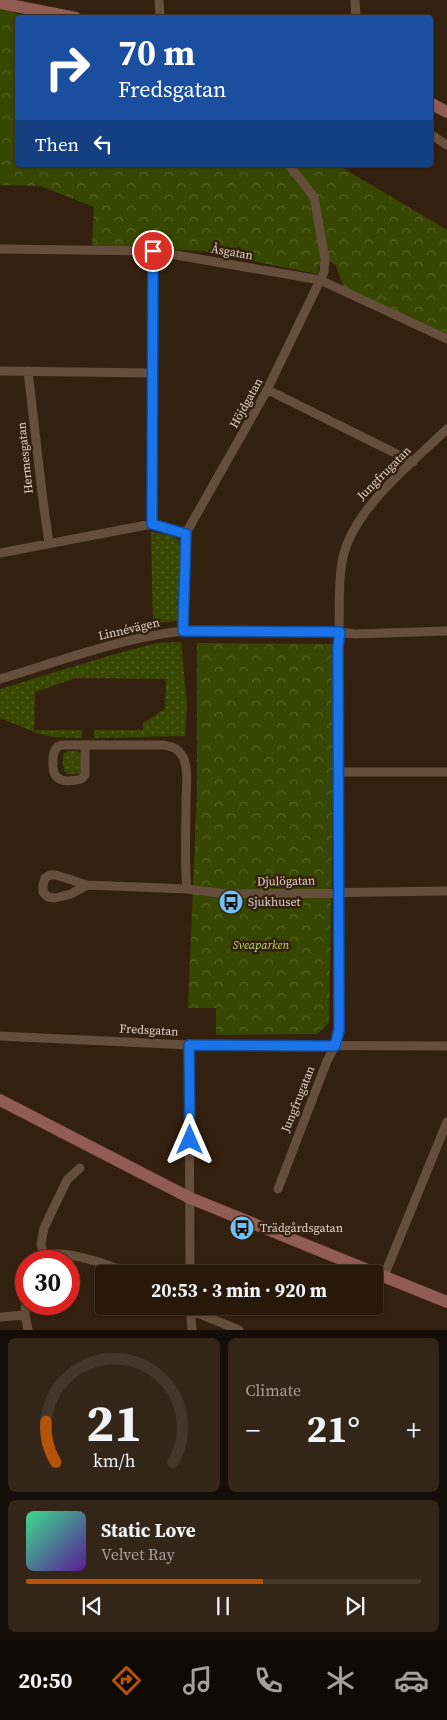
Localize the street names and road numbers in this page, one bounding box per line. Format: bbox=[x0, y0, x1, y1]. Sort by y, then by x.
street label: Åsgatan bbox=[210, 240, 254, 264]
street label: Höjdgatan bbox=[226, 375, 266, 431]
street label: Hermesgatan bbox=[13, 421, 37, 495]
street label: Jungfrugatan bbox=[353, 443, 414, 504]
street label: Linnévägen bbox=[97, 614, 161, 644]
street label: Djulögatan bbox=[257, 872, 315, 890]
street label: Fredsgatan bbox=[119, 1020, 179, 1040]
street label: Jungfrugatan bbox=[277, 1063, 319, 1135]

